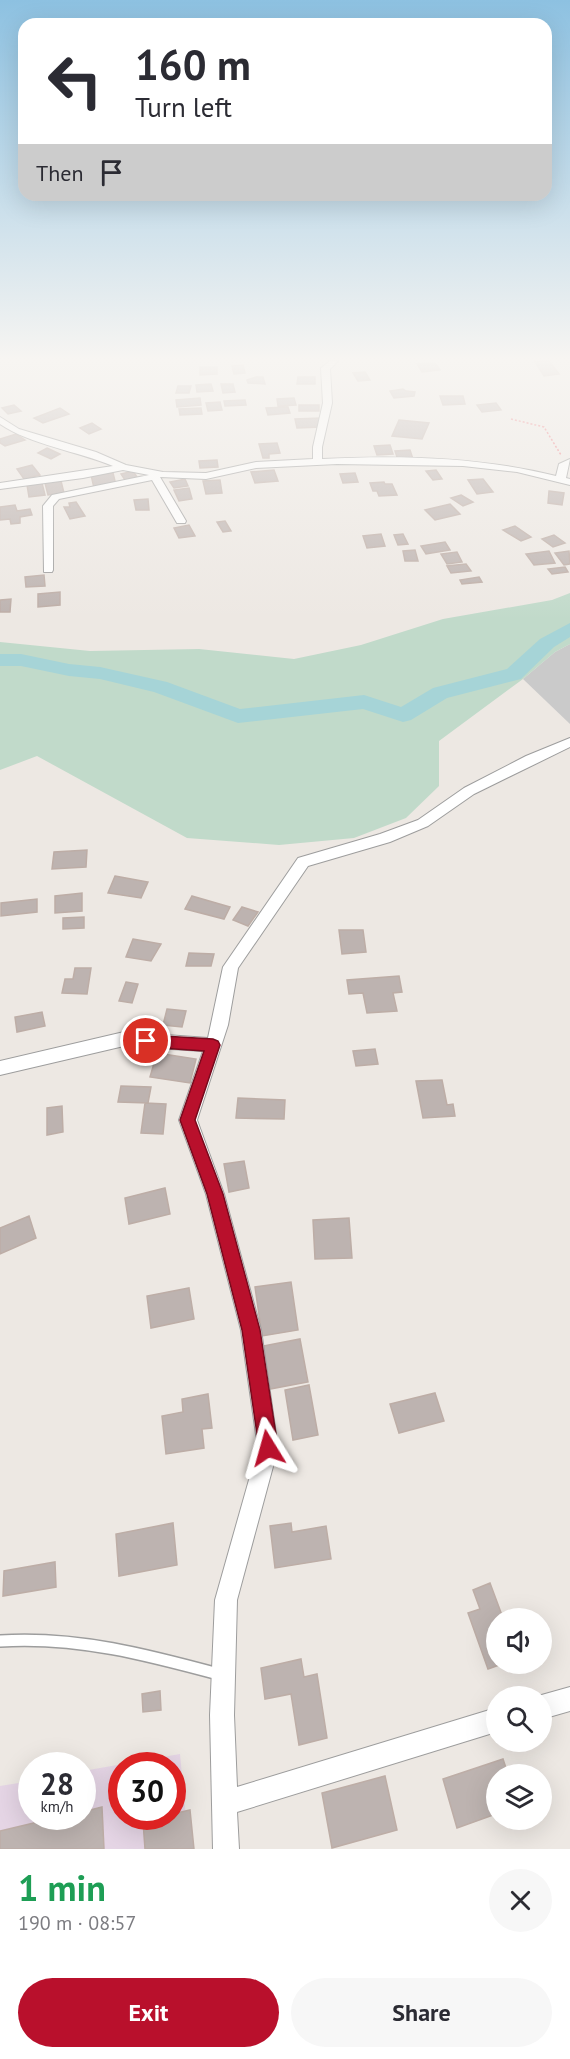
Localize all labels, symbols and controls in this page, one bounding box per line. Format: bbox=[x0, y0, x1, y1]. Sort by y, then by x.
text: 160 m bbox=[135, 37, 251, 92]
icon: left bbox=[36, 42, 114, 120]
text: Turn left bbox=[135, 90, 232, 124]
icon: arrive bbox=[95, 156, 128, 189]
text: Then bbox=[36, 159, 83, 187]
pin bbox=[120, 1015, 171, 1066]
icon: arrive bbox=[129, 1024, 162, 1057]
position arrow bbox=[236, 1416, 300, 1480]
map controls bbox=[486, 1608, 552, 1830]
button: sound bbox=[486, 1608, 552, 1674]
button: search bbox=[486, 1686, 552, 1752]
speed limit sign: 30 bbox=[108, 1752, 186, 1830]
text: 28 bbox=[40, 1764, 74, 1803]
button: layers bbox=[486, 1764, 552, 1830]
text: km/h bbox=[41, 1797, 73, 1816]
text: 1 min bbox=[18, 1864, 106, 1911]
button: close bbox=[489, 1869, 552, 1932]
text: 190 m · 08:57 bbox=[18, 1910, 136, 1936]
button: Exit bbox=[18, 1978, 279, 2047]
button: Share bbox=[291, 1978, 552, 2047]

